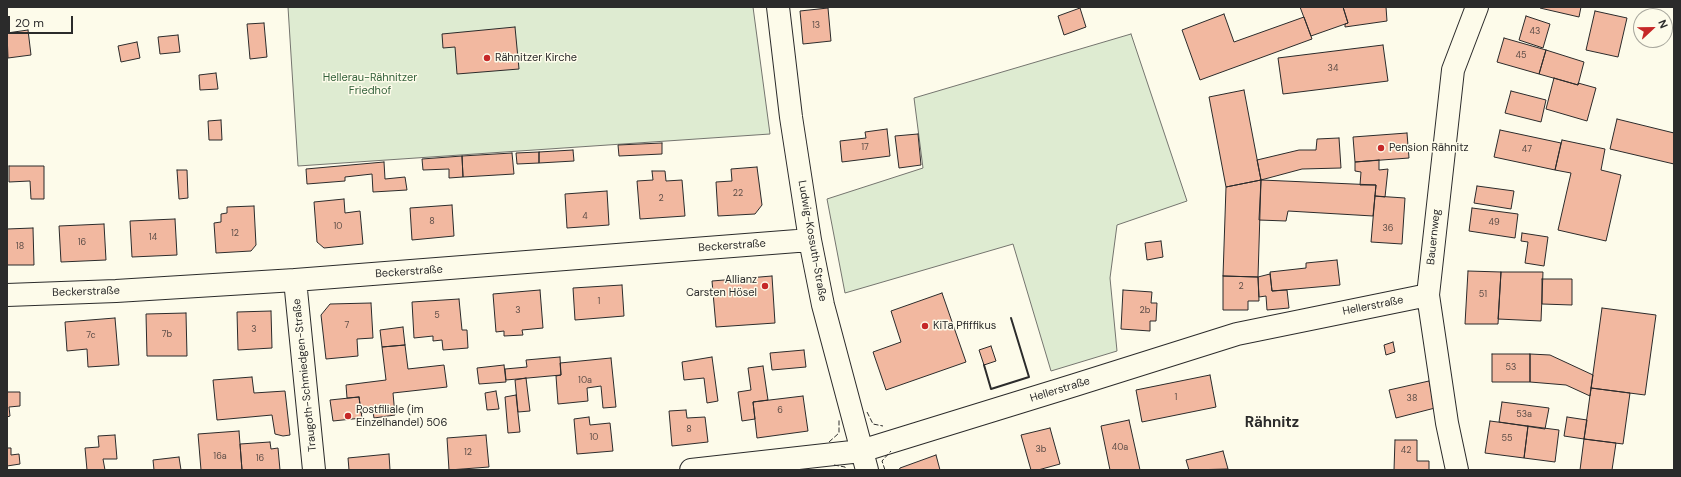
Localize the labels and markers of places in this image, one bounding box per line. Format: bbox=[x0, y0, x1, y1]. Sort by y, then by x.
place label: Rähnitzer Kirche bbox=[495, 51, 577, 65]
marker: Rähnitzer Kirche bbox=[482, 53, 492, 63]
place label: Pension Rähnitz bbox=[1389, 141, 1469, 155]
marker: Pension Rähnitz bbox=[1376, 143, 1386, 153]
place label: Allianz Carsten Hösel bbox=[686, 273, 757, 299]
marker: Allianz Carsten Hösel bbox=[760, 281, 770, 291]
place label: KiTa Pfiffikus bbox=[933, 319, 996, 333]
marker: KiTa Pfiffikus bbox=[920, 321, 930, 331]
place label: Postfiliale (im Einzelhandel) 506 bbox=[356, 403, 447, 429]
marker: Postfiliale (im Einzelhandel) 506 bbox=[343, 411, 353, 421]

